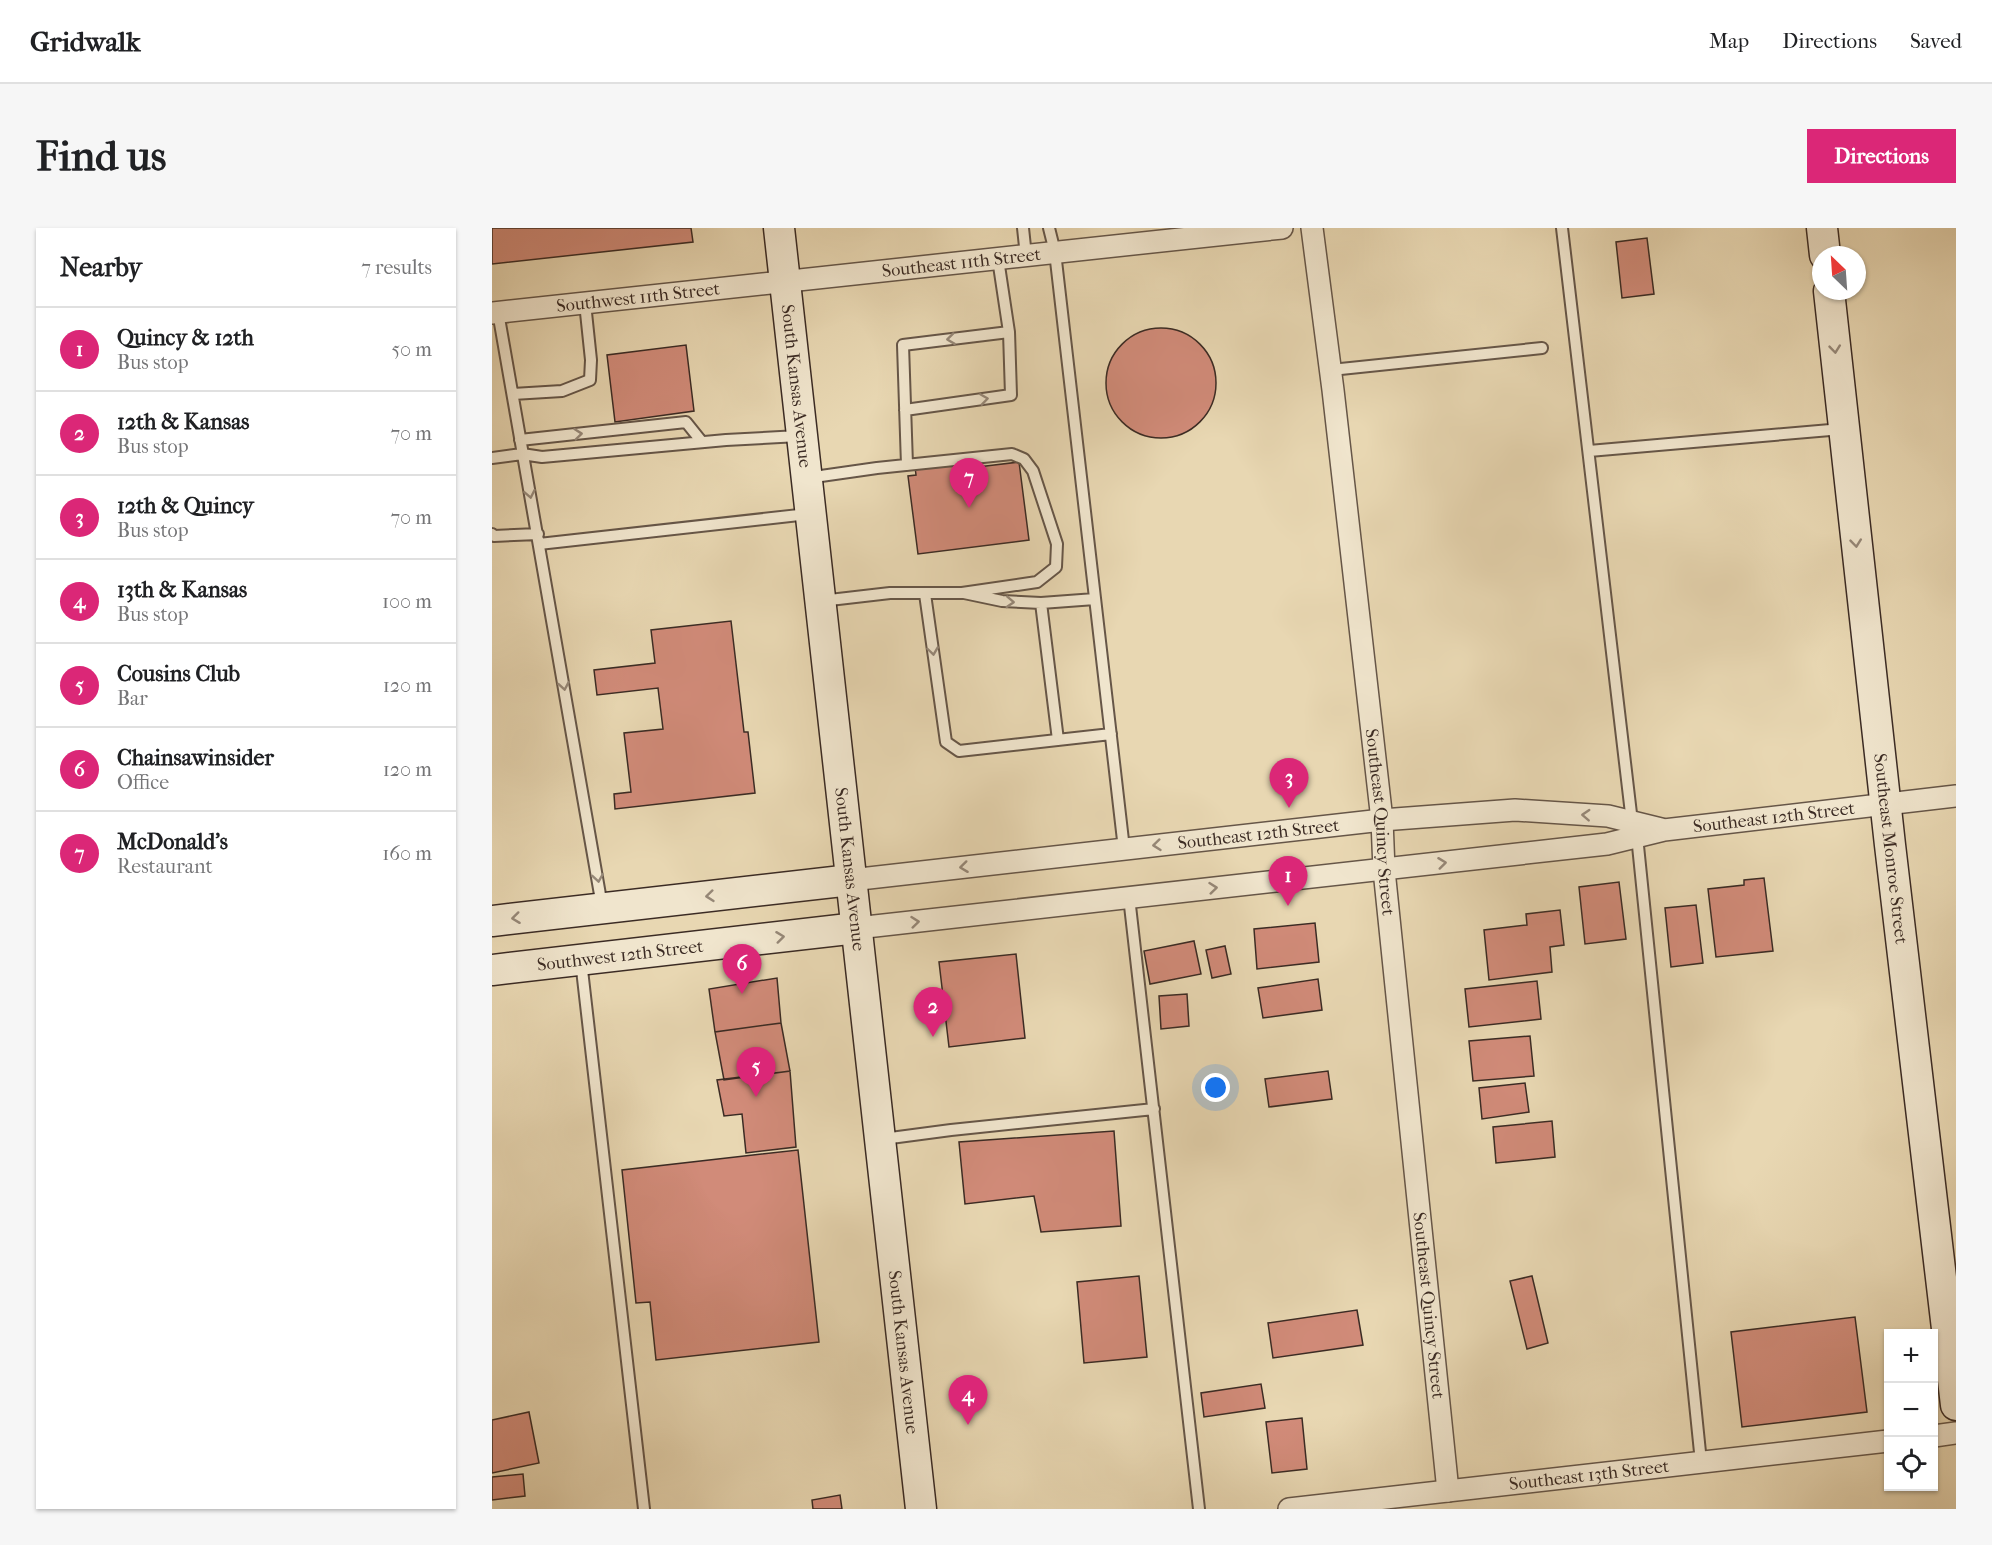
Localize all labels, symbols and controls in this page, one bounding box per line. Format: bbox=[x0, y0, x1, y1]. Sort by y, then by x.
text: Gridwalk bbox=[30, 25, 141, 58]
text: Map bbox=[1709, 29, 1749, 53]
text: Directions bbox=[1782, 29, 1877, 53]
text: Saved bbox=[1910, 29, 1962, 53]
button: Directions bbox=[1807, 129, 1956, 183]
text: Find us bbox=[36, 132, 166, 181]
street label: Southeast 11th Street bbox=[881, 243, 1042, 282]
north arrow bbox=[1812, 246, 1866, 300]
text: Nearby bbox=[60, 252, 142, 283]
text: 7 results bbox=[361, 256, 432, 279]
street label: Southwest 11th Street bbox=[555, 278, 722, 317]
street label: South Kansas Avenue bbox=[777, 303, 816, 469]
text: Quincy & 12th bbox=[117, 325, 254, 351]
one-way arrow bbox=[947, 332, 956, 345]
text: 1 bbox=[76, 338, 83, 361]
text: 50 m bbox=[391, 338, 432, 361]
one-way arrow bbox=[1828, 345, 1841, 354]
text: Bus stop bbox=[117, 351, 189, 374]
one-way arrow bbox=[979, 394, 988, 406]
text: 12th & Kansas bbox=[117, 409, 249, 435]
text: 2 bbox=[74, 422, 85, 445]
text: 70 m bbox=[390, 422, 432, 445]
one-way arrow bbox=[574, 428, 583, 441]
text: Bus stop bbox=[117, 435, 189, 458]
pin: 7 bbox=[950, 458, 988, 508]
one-way arrow bbox=[523, 488, 536, 498]
text: 12th & Quincy bbox=[117, 493, 254, 519]
text: 3 bbox=[75, 506, 84, 529]
text: 70 m bbox=[390, 506, 432, 529]
text: Bus stop bbox=[117, 519, 189, 542]
one-way arrow bbox=[1850, 538, 1862, 548]
text: 13th & Kansas bbox=[117, 577, 247, 603]
text: 4 bbox=[74, 590, 85, 613]
text: 100 m bbox=[382, 590, 432, 613]
one-way arrow bbox=[1006, 595, 1015, 608]
text: Bus stop bbox=[117, 603, 189, 626]
one-way arrow bbox=[927, 647, 939, 656]
text: Cousins Club bbox=[117, 661, 240, 687]
text: 5 bbox=[75, 674, 84, 697]
text: 120 m bbox=[383, 674, 432, 697]
one-way arrow bbox=[557, 680, 570, 690]
text: Bar bbox=[117, 687, 148, 710]
street label: Southeast Quincy Street bbox=[1361, 727, 1399, 917]
text: Chainsawinsider bbox=[117, 745, 274, 771]
street label: Southeast Monroe Street bbox=[1869, 752, 1912, 946]
text: 6 bbox=[74, 758, 85, 781]
text: 120 m bbox=[383, 758, 432, 781]
pin: 3 bbox=[1270, 758, 1308, 808]
text: Office bbox=[117, 771, 169, 794]
street label: South Kansas Avenue bbox=[831, 786, 870, 952]
street label: Southeast 12th Street bbox=[1692, 797, 1856, 837]
one-way arrow bbox=[1582, 808, 1591, 821]
street label: Southeast 12th Street bbox=[1176, 814, 1341, 854]
text: McDonald's bbox=[117, 829, 228, 855]
one-way arrow bbox=[1153, 839, 1162, 851]
text: 7 bbox=[75, 842, 84, 865]
text: 160 m bbox=[382, 842, 432, 865]
text: Restaurant bbox=[117, 855, 213, 878]
pin: 1 bbox=[1268, 856, 1308, 906]
one-way arrow bbox=[1437, 857, 1446, 870]
one-way arrow bbox=[959, 861, 968, 873]
one-way arrow bbox=[592, 873, 604, 882]
one-way arrow bbox=[1208, 882, 1217, 895]
one-way arrow bbox=[705, 889, 714, 901]
one-way arrow bbox=[511, 911, 521, 924]
one-way arrow bbox=[910, 916, 919, 928]
one-way arrow bbox=[775, 931, 784, 944]
street label: Southwest 12th Street bbox=[536, 935, 705, 975]
pin: 6 bbox=[722, 944, 762, 994]
pin: 2 bbox=[914, 988, 952, 1037]
pin: 5 bbox=[736, 1048, 776, 1097]
your location bbox=[1201, 1073, 1230, 1102]
street label: Southeast Quincy Street bbox=[1409, 1211, 1449, 1401]
street label: South Kansas Avenue bbox=[884, 1269, 923, 1435]
map controls bbox=[1884, 1329, 1938, 1491]
button: + bbox=[1884, 1329, 1938, 1383]
pin: 4 bbox=[948, 1376, 988, 1425]
button: − bbox=[1884, 1383, 1938, 1437]
button: locate bbox=[1884, 1437, 1938, 1491]
street label: Southeast 13th Street bbox=[1508, 1455, 1671, 1494]

